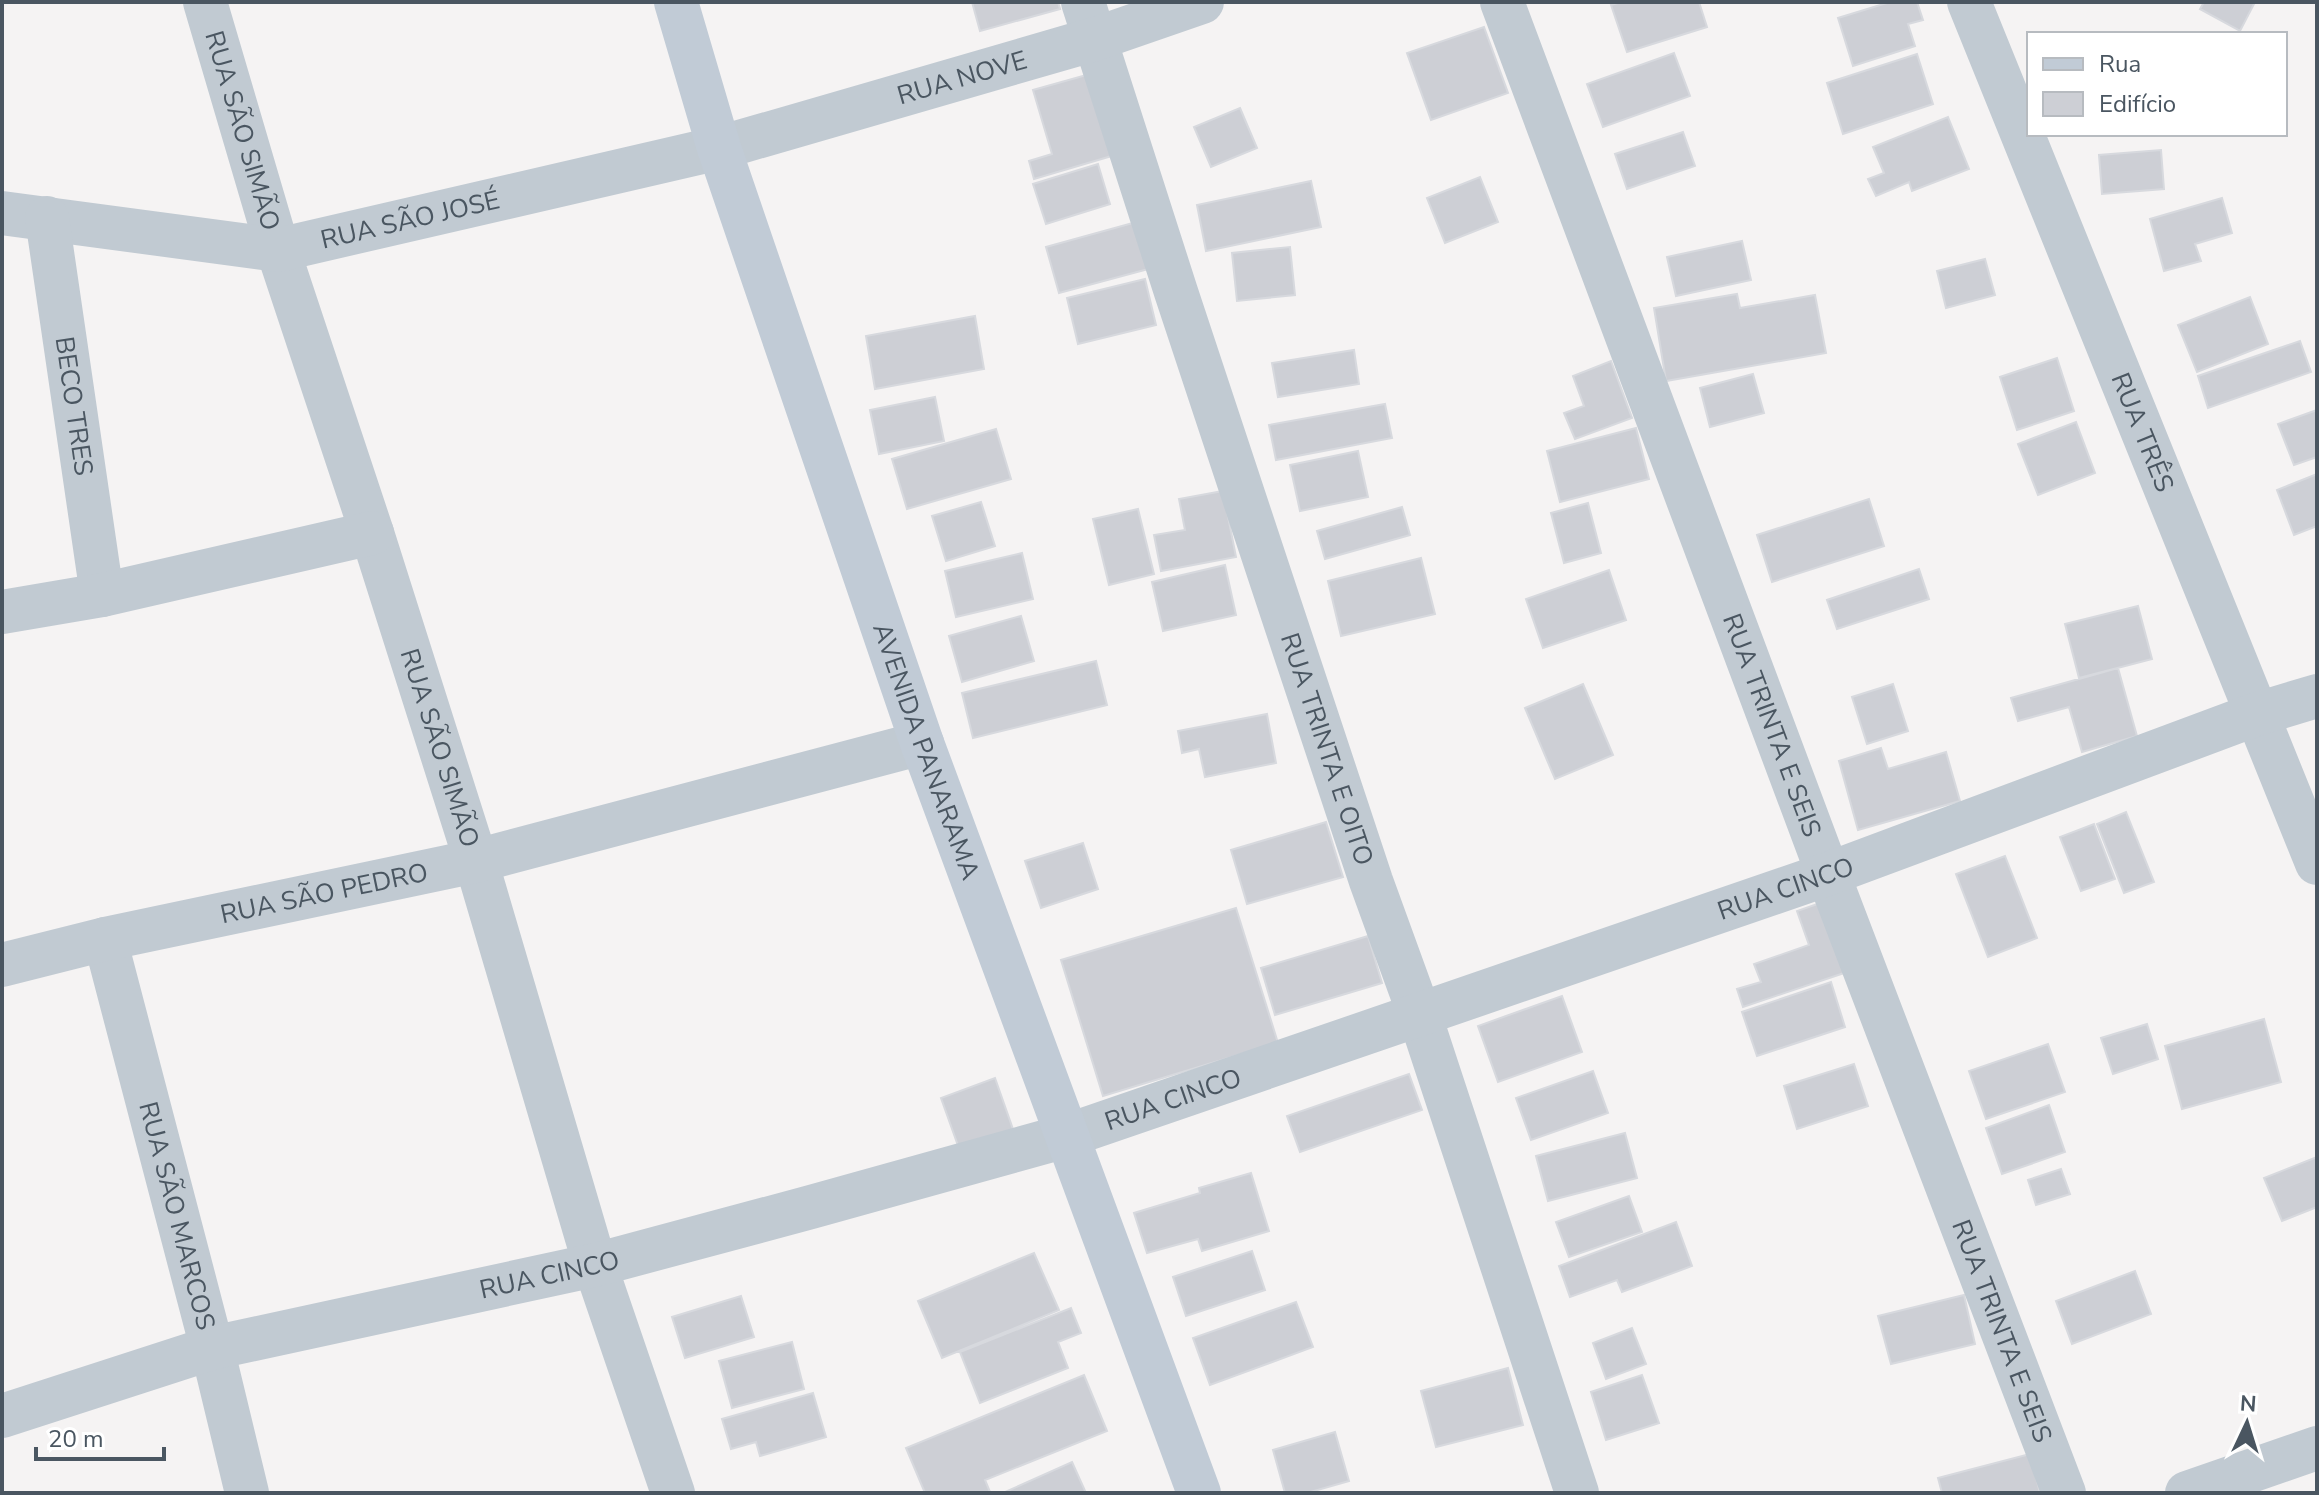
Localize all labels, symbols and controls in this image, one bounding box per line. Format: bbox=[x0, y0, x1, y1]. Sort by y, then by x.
street label: RUA SÃO SIMÃO bbox=[197, 27, 289, 235]
legend bbox=[2027, 32, 2287, 136]
street label: RUA NOVE bbox=[893, 42, 1031, 113]
text: Rua bbox=[2099, 48, 2141, 80]
text: Edifício bbox=[2099, 88, 2176, 120]
street label: RUA SÃO JOSÉ bbox=[317, 182, 503, 257]
street label: BECO TRES bbox=[47, 334, 102, 478]
street label: RUA TRÊS bbox=[2103, 367, 2183, 497]
street label: RUA TRINTA E SEIS bbox=[1715, 609, 1830, 842]
street label: AVENIDA PANARAMA bbox=[865, 618, 988, 884]
street label: RUA TRINTA E OITO bbox=[1273, 628, 1382, 870]
street label: RUA SÃO SIMÃO bbox=[392, 644, 488, 851]
street label: RUA CINCO bbox=[1713, 848, 1859, 928]
street label: RUA SÃO PEDRO bbox=[217, 854, 431, 932]
street label: RUA CINCO bbox=[1100, 1060, 1246, 1139]
street label: RUA SÃO MARCOS bbox=[131, 1098, 224, 1334]
street label: RUA TRINTA E SEIS bbox=[1944, 1215, 2061, 1447]
street label: RUA CINCO bbox=[476, 1242, 623, 1307]
north arrow bbox=[2207, 1383, 2287, 1463]
text: N bbox=[2239, 1389, 2258, 1420]
scale bar bbox=[36, 1411, 164, 1461]
text: 20 m bbox=[48, 1423, 104, 1455]

